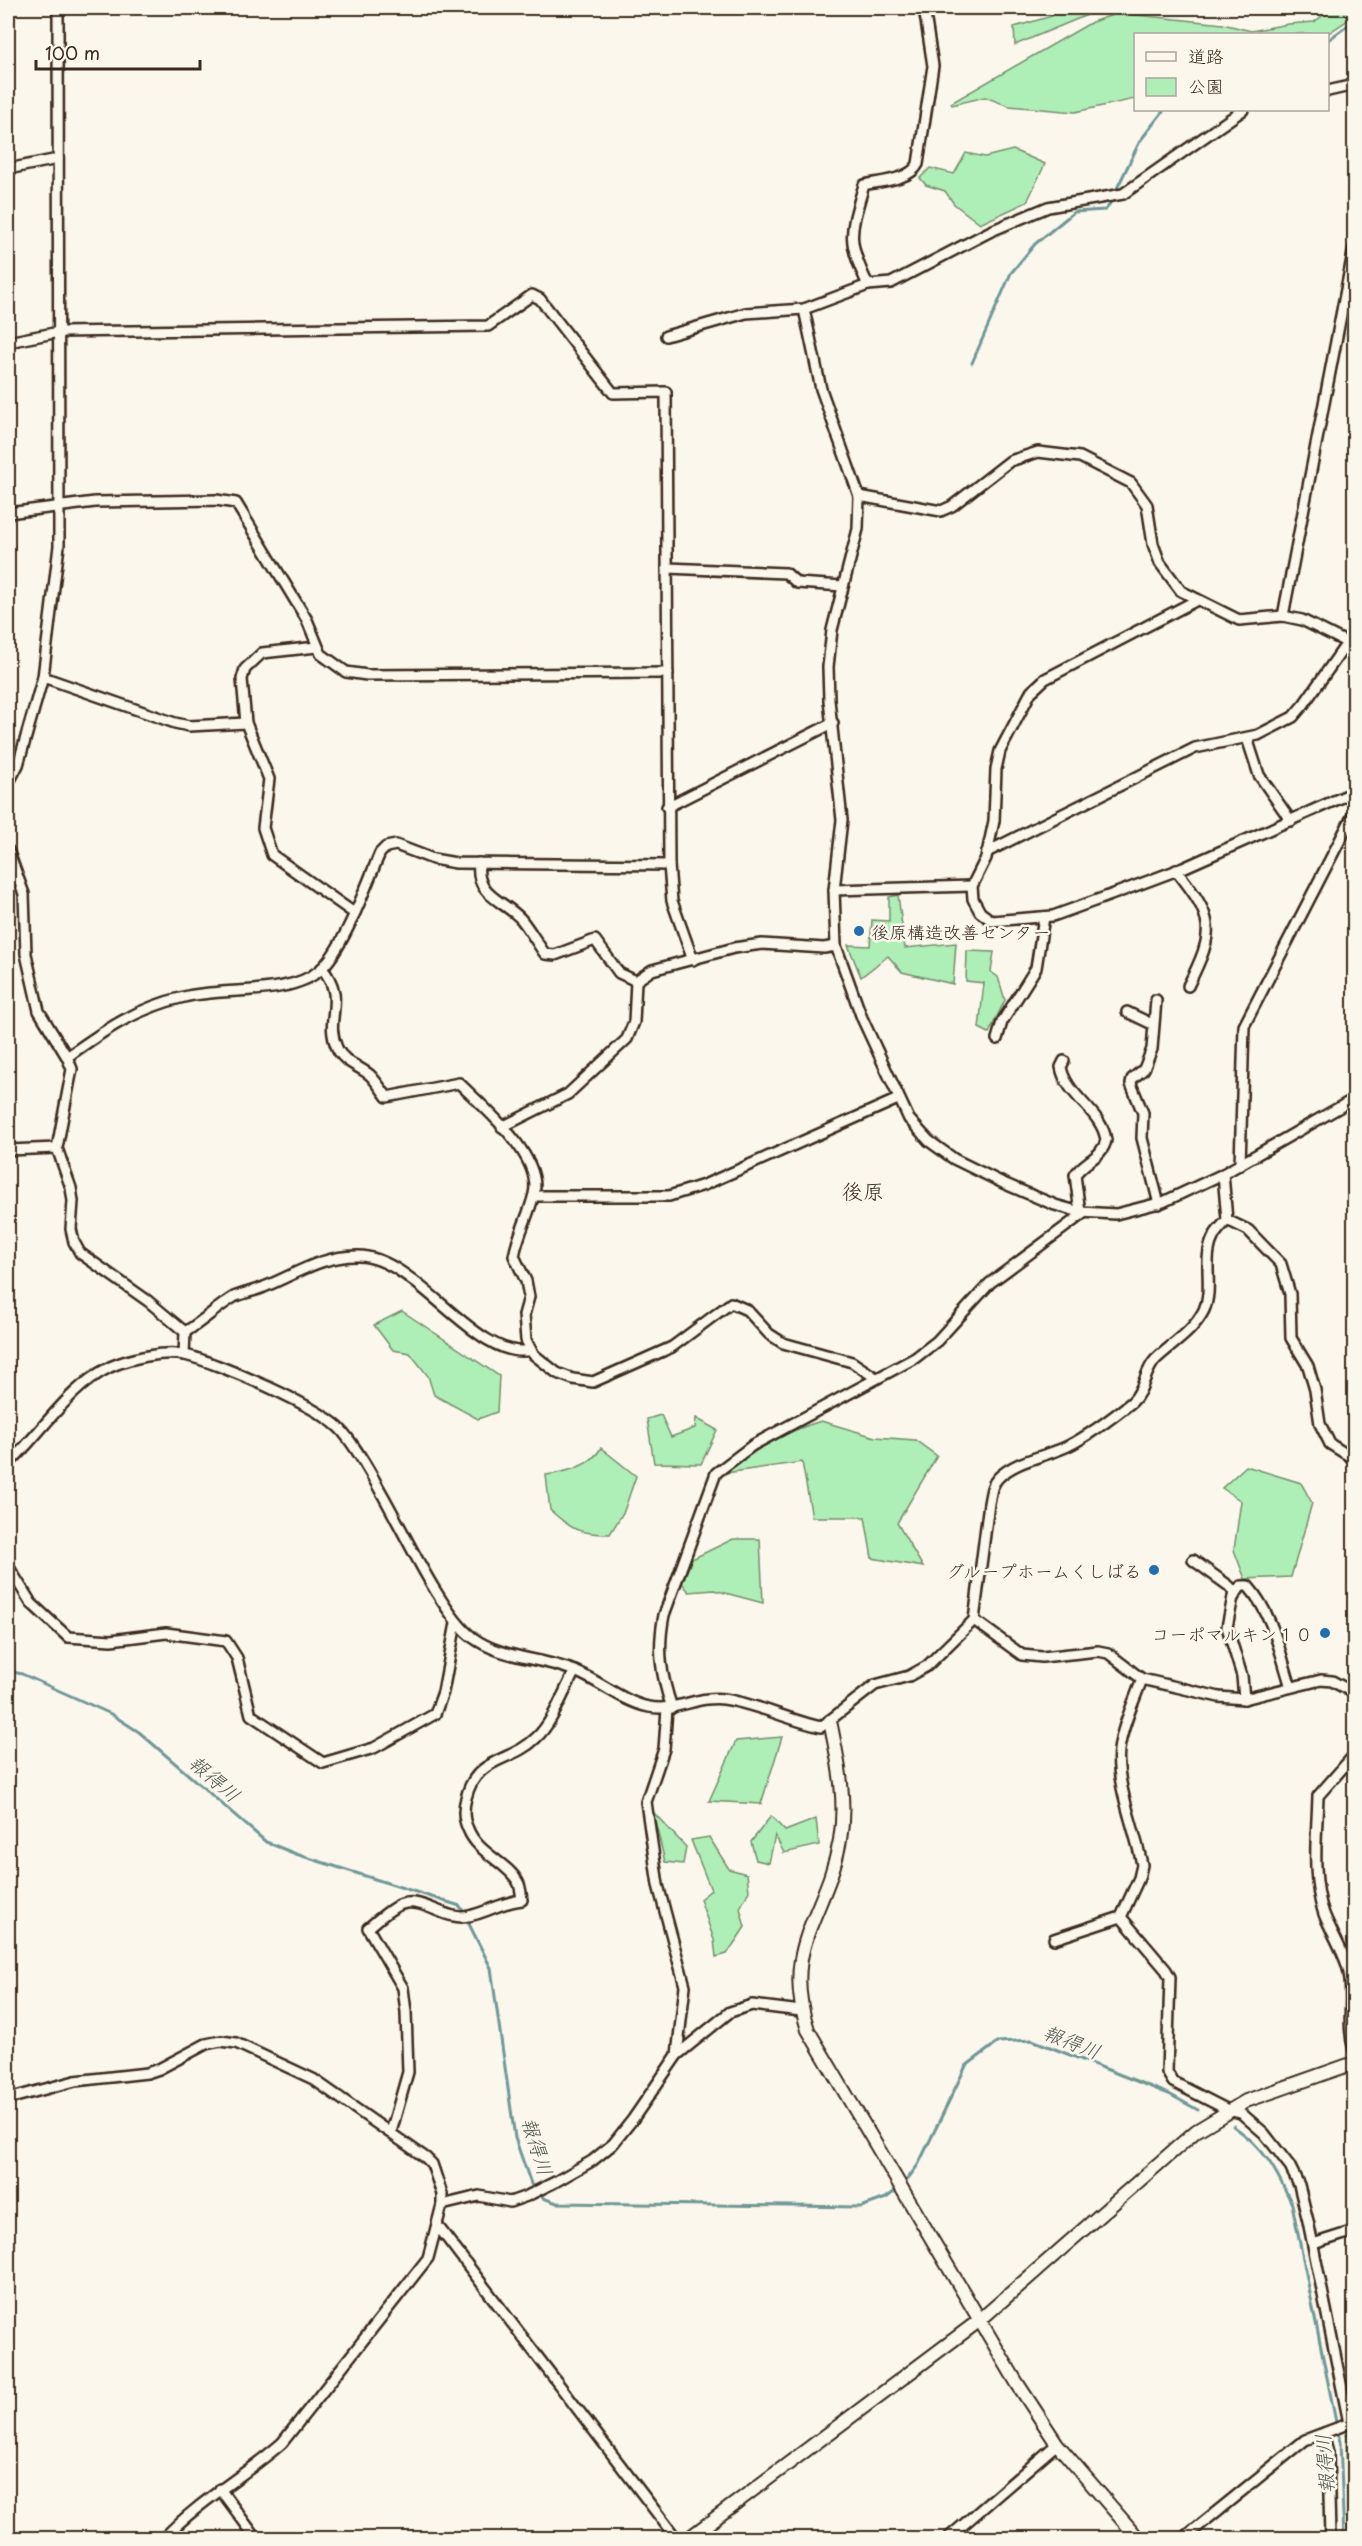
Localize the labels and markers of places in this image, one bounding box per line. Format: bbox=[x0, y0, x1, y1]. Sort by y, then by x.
place label: 後原構造改善センター bbox=[871, 918, 1050, 945]
marker: 後原構造改善センター bbox=[852, 924, 866, 938]
place label: グループホームくしばる bbox=[946, 1557, 1142, 1584]
marker: グループホームくしばる bbox=[1147, 1563, 1161, 1577]
place label: コーポマルキン１０ bbox=[1151, 1620, 1313, 1647]
marker: コーポマルキン１０ bbox=[1318, 1626, 1332, 1640]

